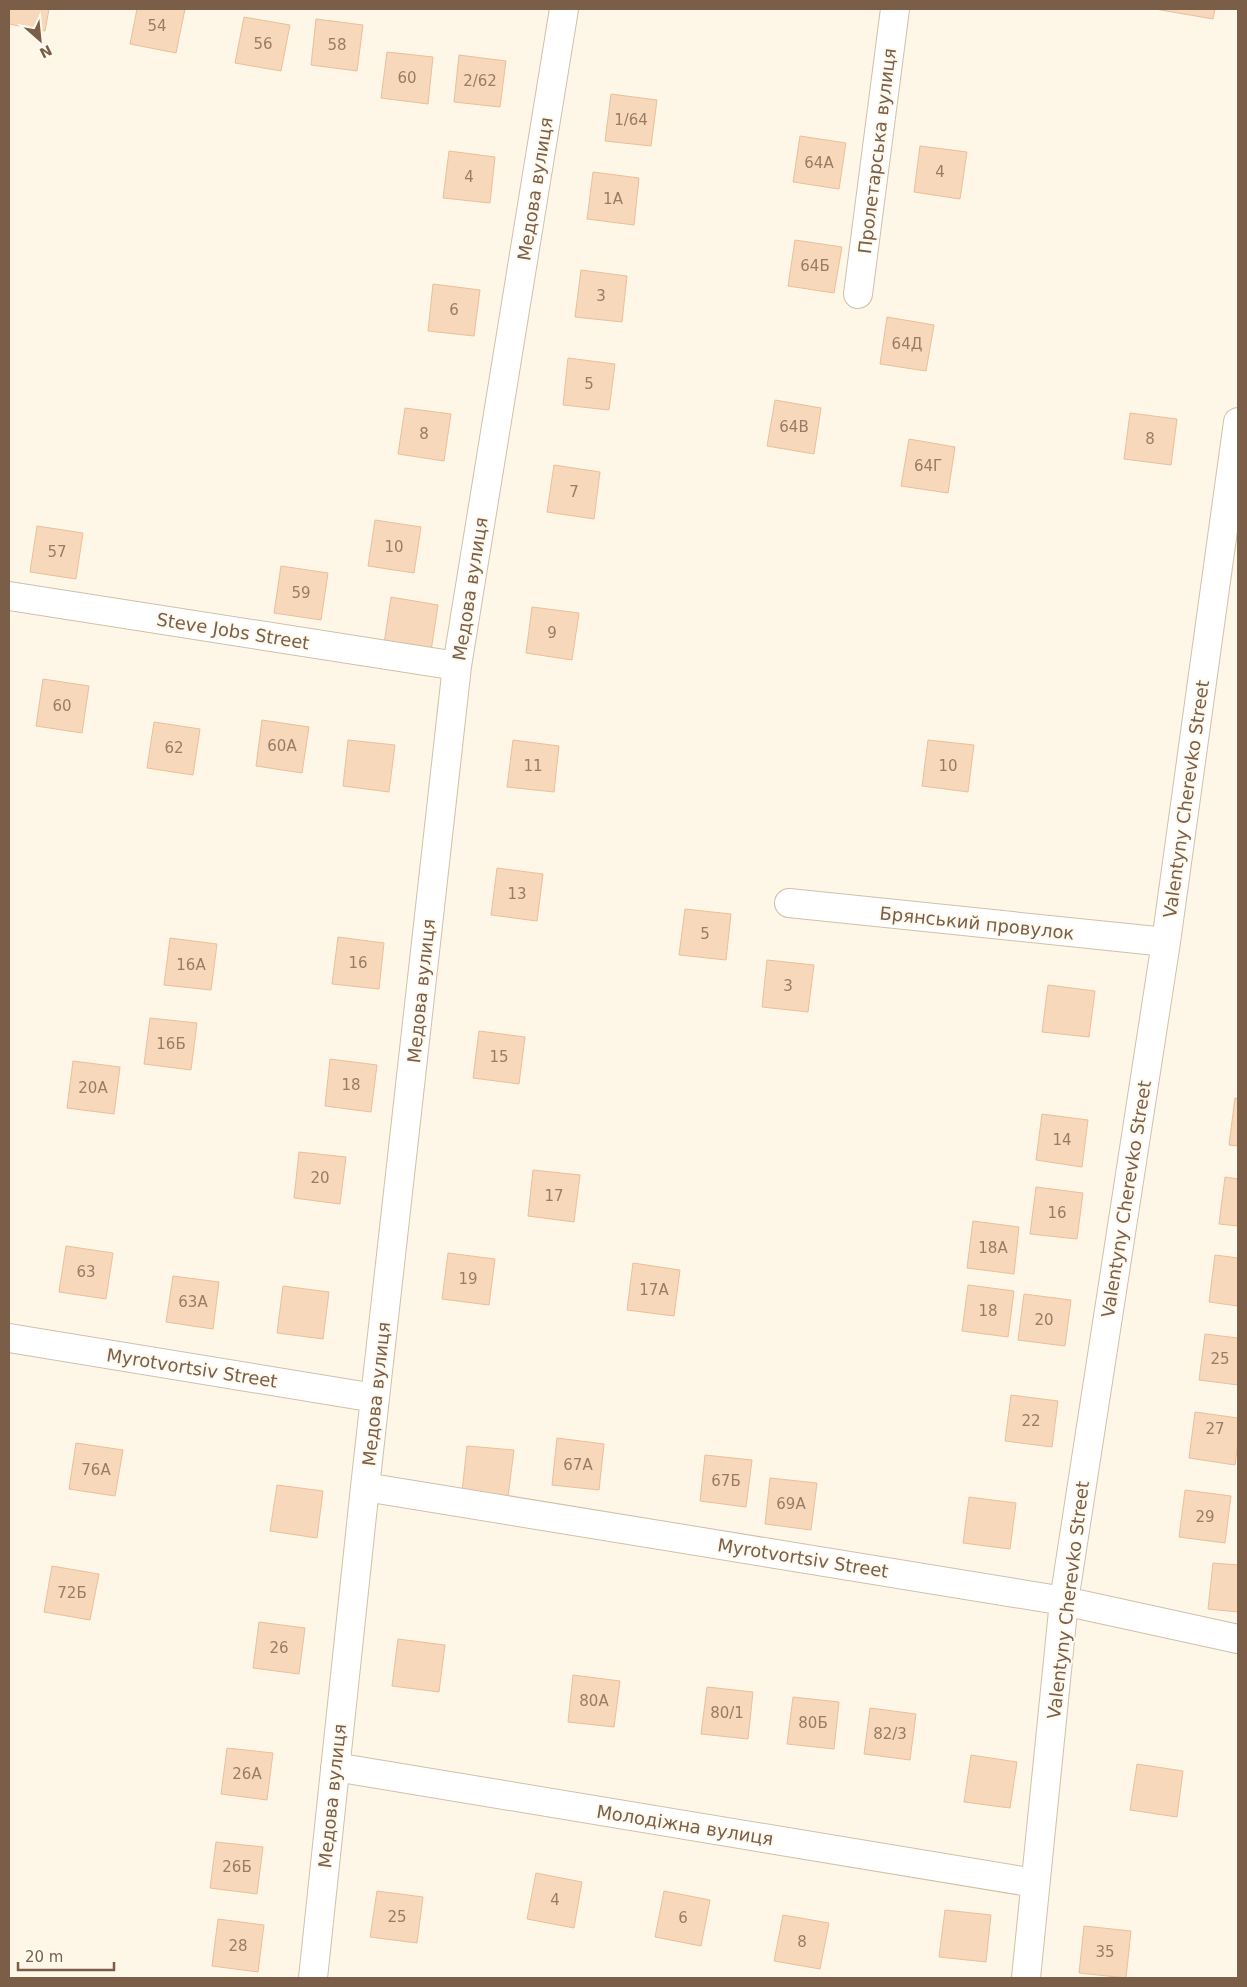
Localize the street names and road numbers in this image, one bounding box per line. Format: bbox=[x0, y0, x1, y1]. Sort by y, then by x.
street label: Пролетарська вулиця bbox=[854, 47, 900, 255]
street label: Медова вулиця bbox=[513, 116, 557, 262]
street label: Медова вулиця bbox=[448, 516, 492, 662]
street label: Steve Jobs Street bbox=[155, 609, 311, 653]
street label: Valentyny Cherevko Street bbox=[1159, 679, 1213, 919]
street label: Брянський провулок bbox=[879, 902, 1076, 944]
street label: Медова вулиця bbox=[403, 918, 439, 1064]
street label: Valentyny Cherevko Street bbox=[1097, 1079, 1155, 1319]
street label: Медова вулиця bbox=[358, 1321, 394, 1467]
street label: Myrotvortsiv Street bbox=[105, 1344, 279, 1392]
street label: Valentyny Cherevko Street bbox=[1043, 1480, 1093, 1720]
street label: Myrotvortsiv Street bbox=[716, 1534, 890, 1582]
street label: Медова вулиця bbox=[314, 1723, 350, 1869]
street label: Молодіжна вулиця bbox=[595, 1801, 775, 1849]

